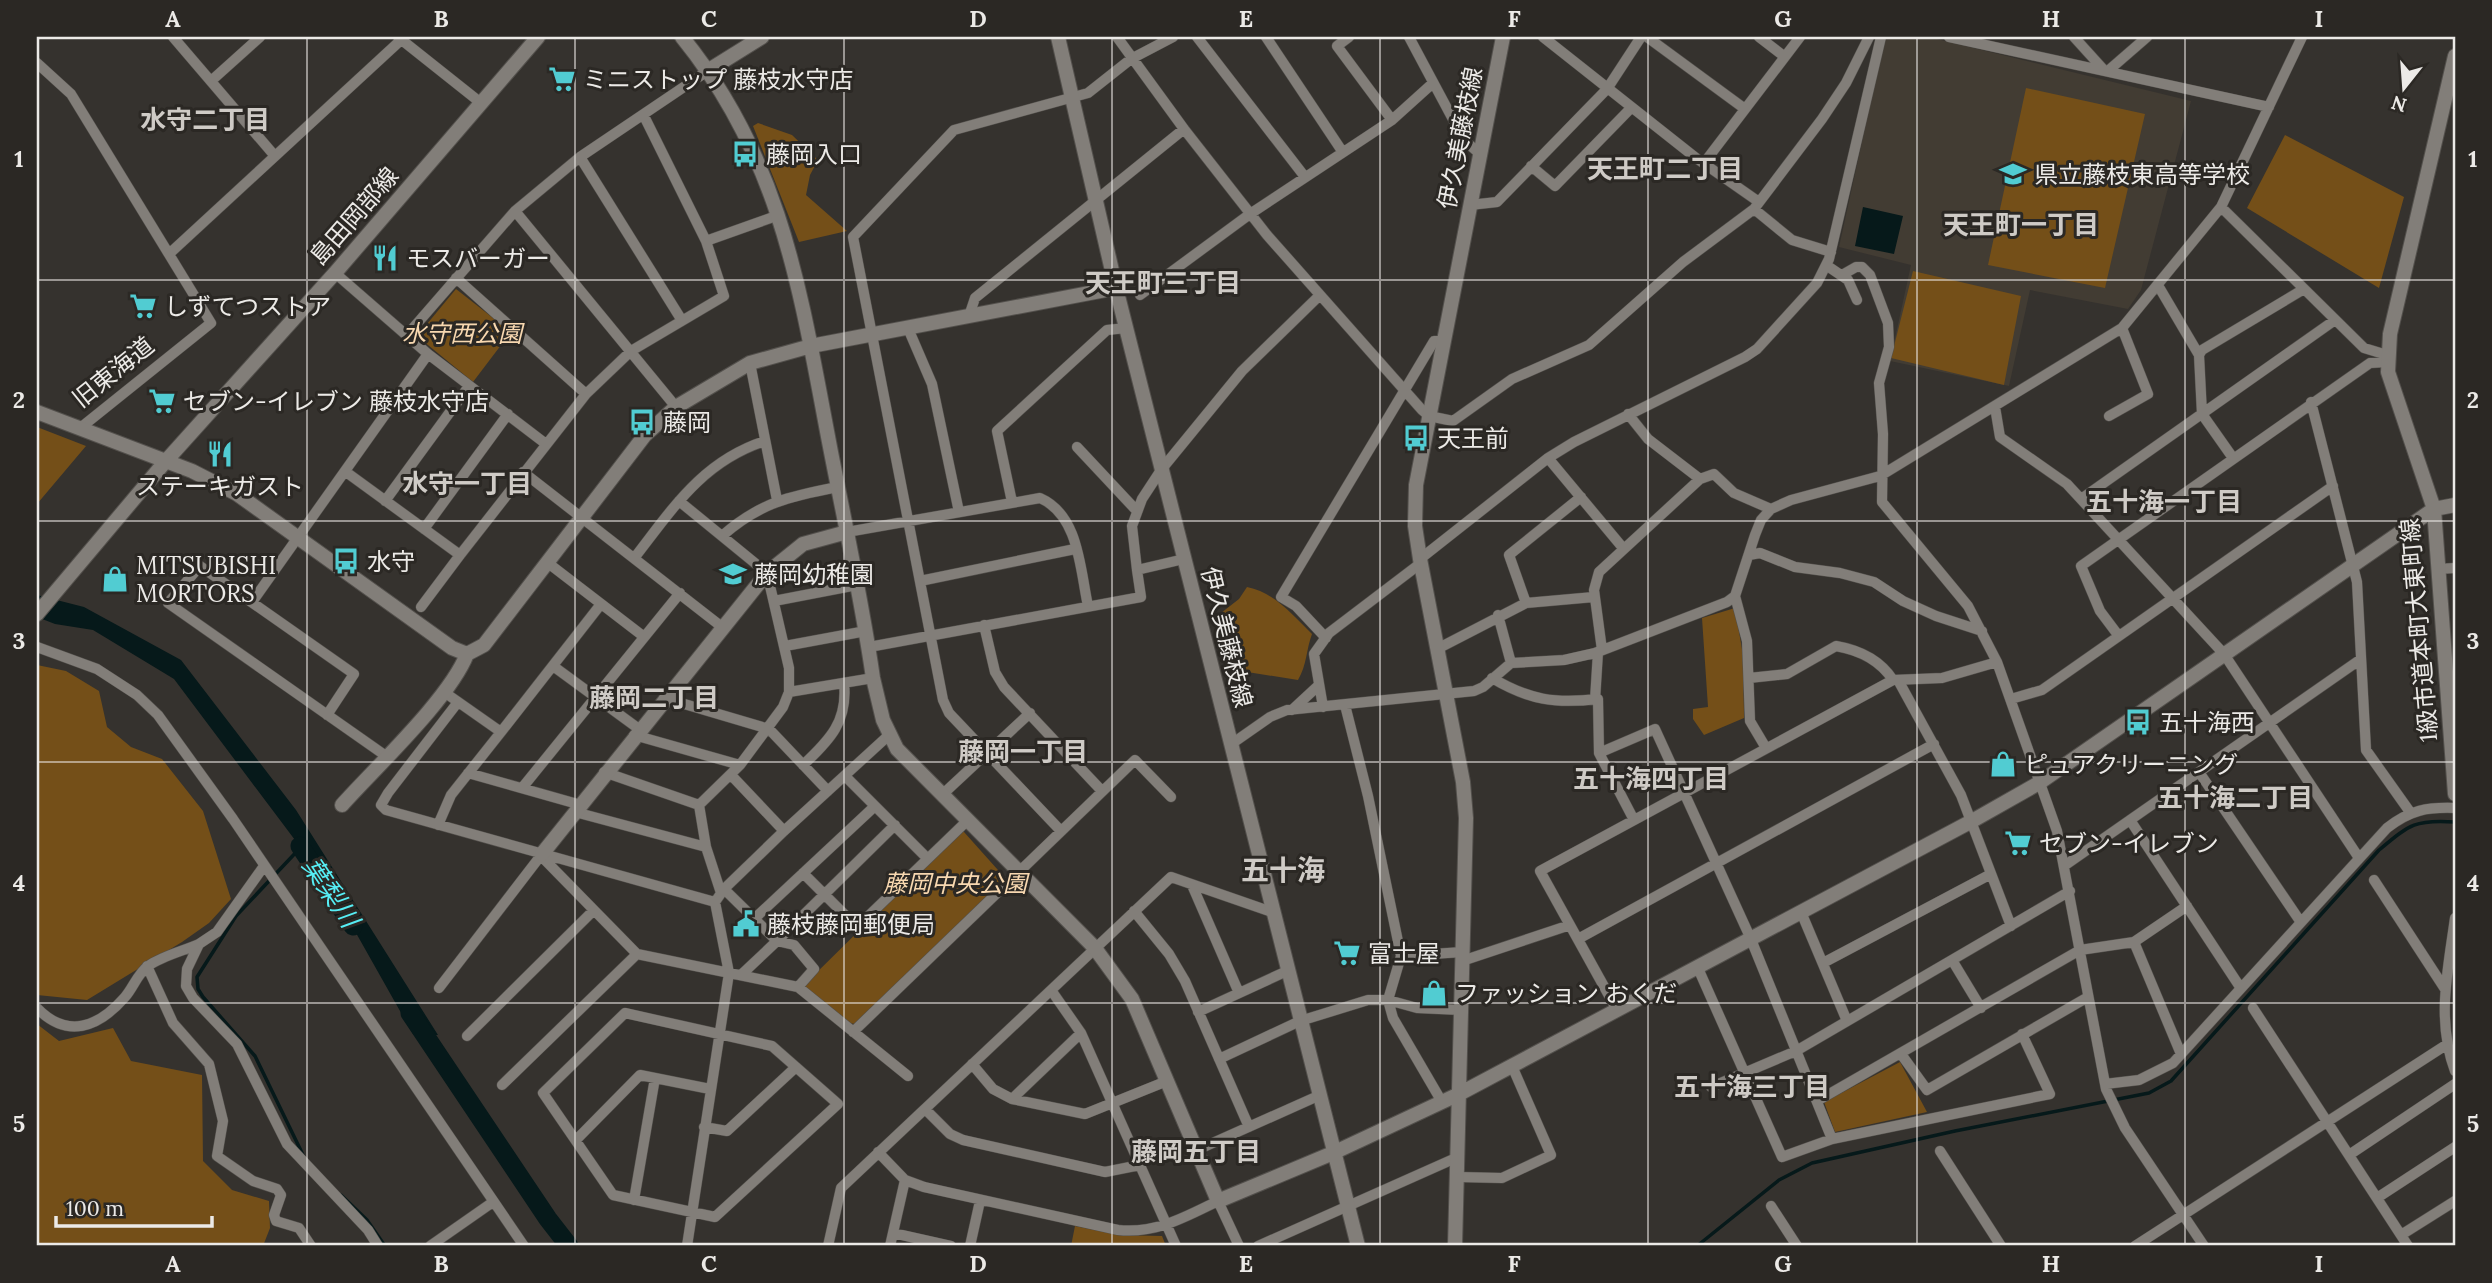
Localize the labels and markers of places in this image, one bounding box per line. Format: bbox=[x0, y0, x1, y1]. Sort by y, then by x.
supermarket icon: ミニストップ 藤枝水守店 bbox=[547, 64, 577, 94]
place label: ミニストップ 藤枝水守店 bbox=[583, 64, 853, 95]
bus stop icon: 藤岡入口 bbox=[730, 139, 760, 169]
place label: 藤岡入口 bbox=[766, 139, 862, 170]
school or university icon: 県立藤枝東高等学校 bbox=[1998, 159, 2028, 189]
place label: 県立藤枝東高等学校 bbox=[2034, 159, 2250, 190]
restaurant icon: モスバーガー bbox=[370, 243, 400, 273]
place label: モスバーガー bbox=[406, 243, 550, 274]
supermarket icon: しずてつストア bbox=[128, 291, 158, 321]
place label: しずてつストア bbox=[164, 291, 331, 322]
supermarket icon: セブン-イレブン 藤枝水守店 bbox=[147, 386, 177, 416]
place label: セブン-イレブン 藤枝水守店 bbox=[183, 386, 489, 417]
bus stop icon: 藤岡 bbox=[627, 407, 657, 437]
place label: 藤岡 bbox=[663, 407, 711, 438]
bus stop icon: 天王前 bbox=[1401, 423, 1431, 453]
place label: 天王前 bbox=[1437, 423, 1509, 454]
restaurant icon: ステーキガスト bbox=[205, 439, 235, 469]
place label: ステーキガスト bbox=[136, 471, 304, 502]
bus stop icon: 水守 bbox=[331, 546, 361, 576]
place label: 水守 bbox=[367, 546, 415, 577]
place label: MITSUBISHI MORTORS bbox=[136, 550, 276, 609]
school or university icon: 藤岡幼稚園 bbox=[718, 559, 748, 589]
place label: 藤岡幼稚園 bbox=[754, 559, 874, 590]
shop icon: MITSUBISHI MORTORS bbox=[100, 564, 130, 594]
bus stop icon: 五十海西 bbox=[2123, 707, 2153, 737]
place label: 五十海西 bbox=[2159, 707, 2255, 738]
shop icon: ピュアクリーニング bbox=[1988, 749, 2018, 779]
place label: ピュアクリーニング bbox=[2024, 749, 2238, 780]
supermarket icon: セブン-イレブン bbox=[2003, 828, 2033, 858]
place label: セブン-イレブン bbox=[2039, 828, 2219, 859]
public building icon: 藤枝藤岡郵便局 bbox=[731, 909, 761, 939]
place label: 藤枝藤岡郵便局 bbox=[767, 909, 935, 940]
supermarket icon: 富士屋 bbox=[1332, 938, 1362, 968]
place label: 富士屋 bbox=[1368, 938, 1440, 969]
shop icon: ファッション おくだ bbox=[1419, 978, 1449, 1008]
place label: ファッション おくだ bbox=[1455, 978, 1677, 1009]

